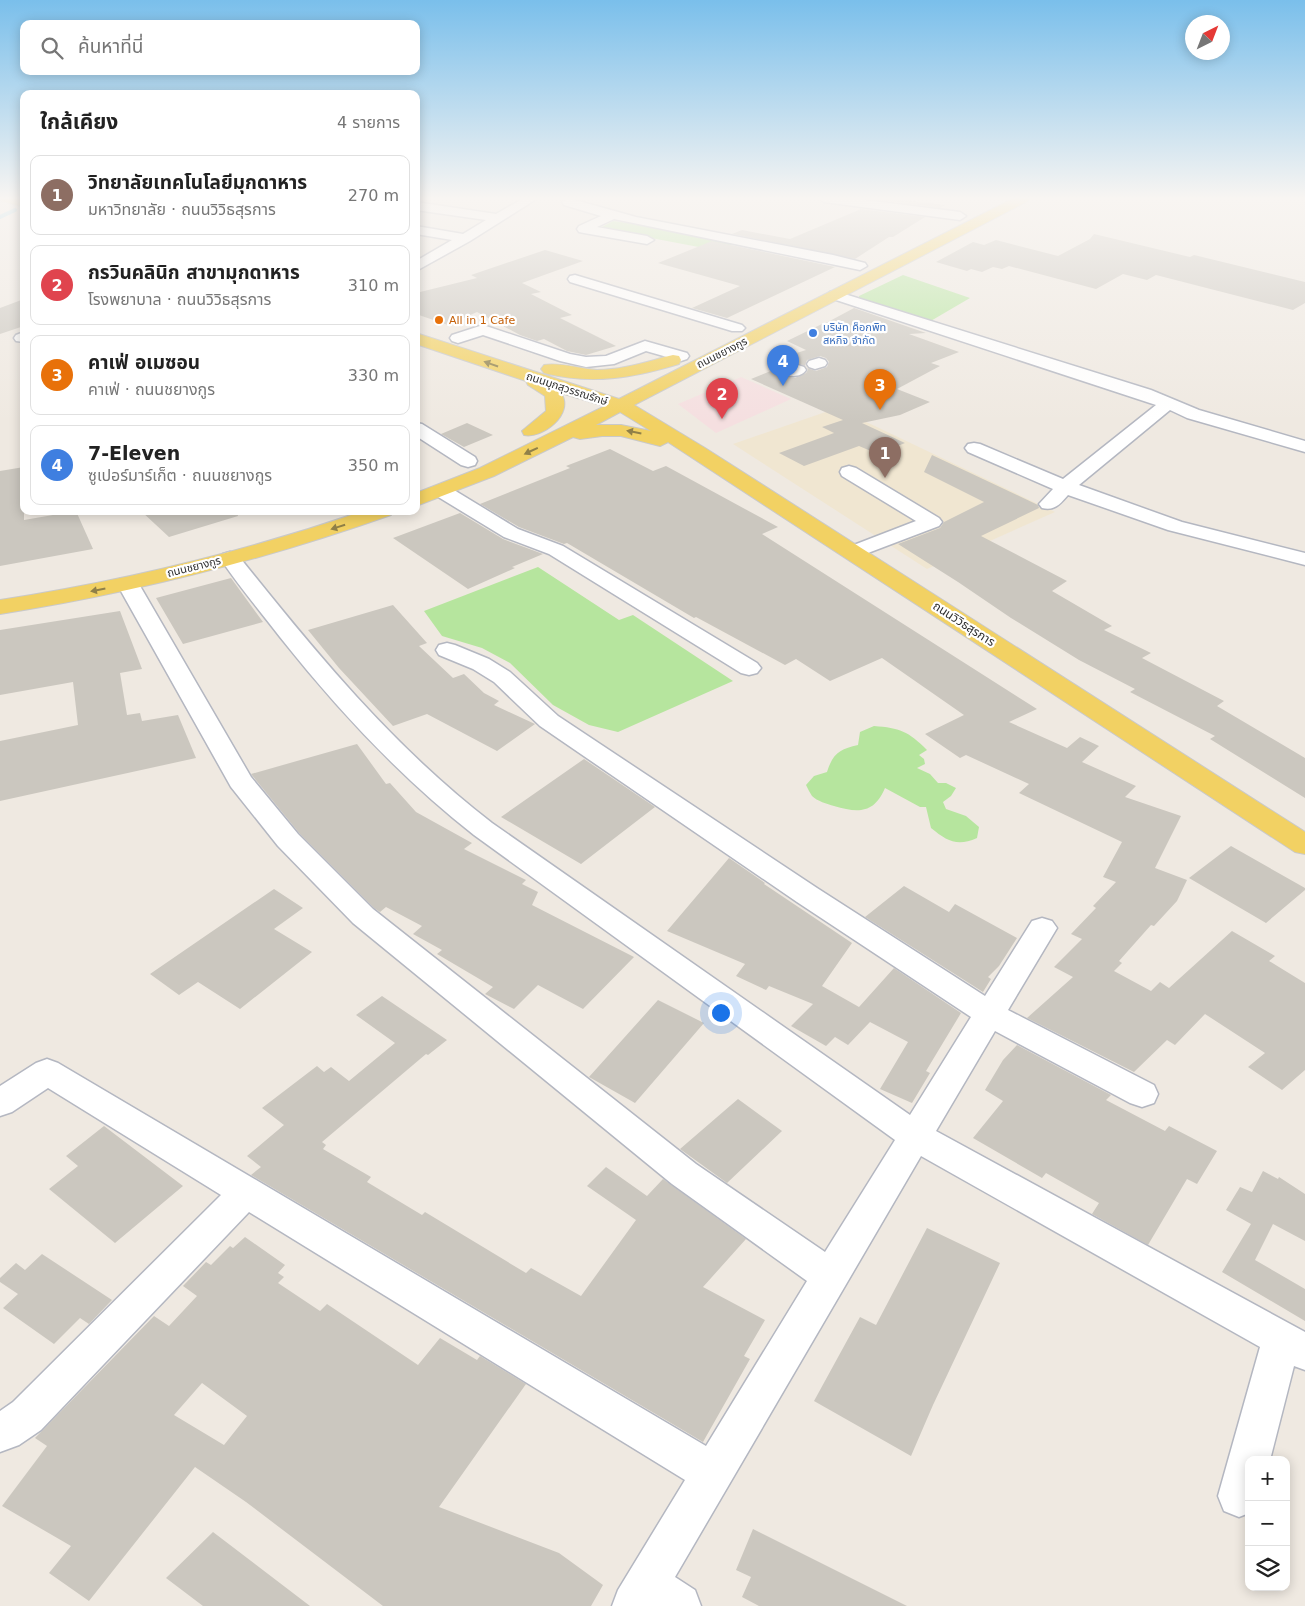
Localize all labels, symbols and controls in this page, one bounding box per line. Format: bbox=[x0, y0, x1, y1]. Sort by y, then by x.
north arrow bbox=[1185, 15, 1230, 60]
search box bbox=[20, 20, 420, 75]
icon: search bbox=[38, 34, 66, 62]
text: ค้นหาที่นี่ bbox=[78, 35, 143, 57]
text: ใกล้เคียง bbox=[40, 110, 118, 134]
text: 4 รายการ bbox=[337, 113, 400, 132]
text: วิทยาลัยเทคโนโลยีมุกดาหาร bbox=[88, 171, 307, 193]
text: 1 bbox=[51, 186, 63, 205]
text: 270 m bbox=[348, 186, 399, 205]
text: มหาวิทยาลัย · ถนนวิวิธสุรการ bbox=[88, 200, 276, 219]
text: กรวินคลินิก สาขามุกดาหาร bbox=[88, 261, 300, 283]
text: 2 bbox=[51, 276, 63, 295]
text: 310 m bbox=[348, 276, 399, 295]
text: โรงพยาบาล · ถนนวิวิธสุรการ bbox=[88, 290, 271, 309]
marker: All in 1 Cafe bbox=[433, 314, 445, 326]
place label: All in 1 Cafe bbox=[449, 314, 515, 327]
place label: บริษัท ค็อกพิท สหกิจ จำกัด bbox=[823, 321, 886, 347]
marker: บริษัท ค็อกพิท สหกิจ จำกัด bbox=[807, 327, 819, 339]
street label: ถนนชยางกูร bbox=[695, 335, 749, 371]
pin: 4 bbox=[767, 345, 799, 386]
text: คาเฟ่ อเมซอน bbox=[88, 351, 200, 373]
one-way arrow bbox=[484, 359, 499, 367]
text: 3 bbox=[51, 366, 63, 385]
text: 330 m bbox=[348, 366, 399, 385]
pin: 3 bbox=[864, 369, 896, 410]
street label: ถนนมุกสุวรรณรักษ์ bbox=[525, 370, 609, 408]
pin: 2 bbox=[706, 378, 738, 419]
text: คาเฟ่ · ถนนชยางกูร bbox=[88, 380, 215, 399]
one-way arrow bbox=[627, 428, 642, 436]
pin: 1 bbox=[869, 437, 901, 478]
text: 7-Eleven bbox=[88, 442, 180, 464]
one-way arrow bbox=[524, 447, 538, 455]
text: 4 bbox=[51, 456, 63, 475]
text: 350 m bbox=[348, 456, 399, 475]
text: ซูเปอร์มาร์เก็ต · ถนนชยางกูร bbox=[88, 466, 272, 485]
one-way arrow bbox=[330, 523, 345, 531]
street label: ถนนชยางกูร bbox=[166, 554, 222, 580]
one-way arrow bbox=[89, 586, 105, 594]
street label: ถนนวิวิธสุรการ bbox=[930, 599, 998, 649]
your location bbox=[708, 1000, 734, 1026]
map controls bbox=[1245, 1456, 1290, 1591]
button: + bbox=[1245, 1456, 1290, 1501]
button: − bbox=[1245, 1501, 1290, 1546]
button: layers bbox=[1245, 1546, 1290, 1591]

